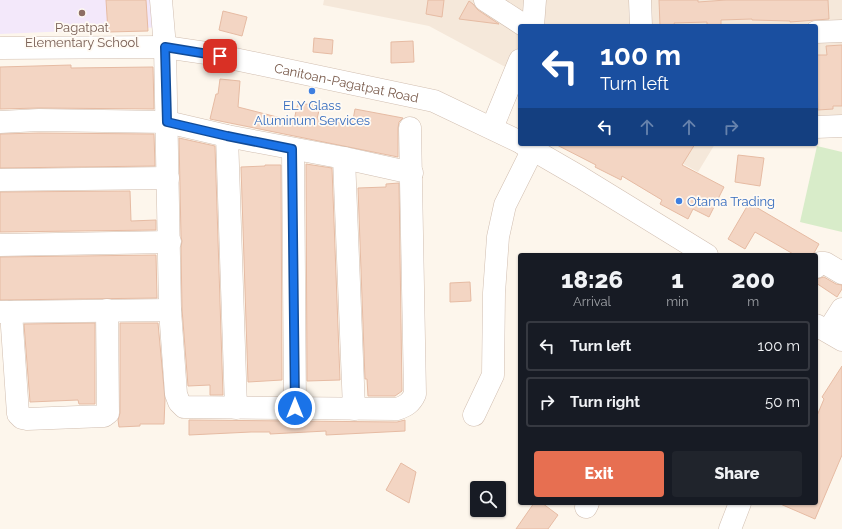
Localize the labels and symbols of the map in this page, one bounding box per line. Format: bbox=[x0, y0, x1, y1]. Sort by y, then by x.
marker: Pagatpat Elementary School bbox=[77, 8, 87, 18]
place label: Pagatpat Elementary School bbox=[25, 20, 139, 50]
pin bbox=[203, 39, 237, 73]
street label: Canitoan-Pagatpat Road bbox=[273, 61, 420, 106]
marker: ELY Glass Aluminum Services bbox=[307, 86, 317, 96]
place label: ELY Glass Aluminum Services bbox=[254, 98, 370, 128]
place label: Otama Trading bbox=[687, 194, 775, 209]
marker: Otama Trading bbox=[674, 196, 684, 206]
position arrow bbox=[274, 387, 316, 429]

